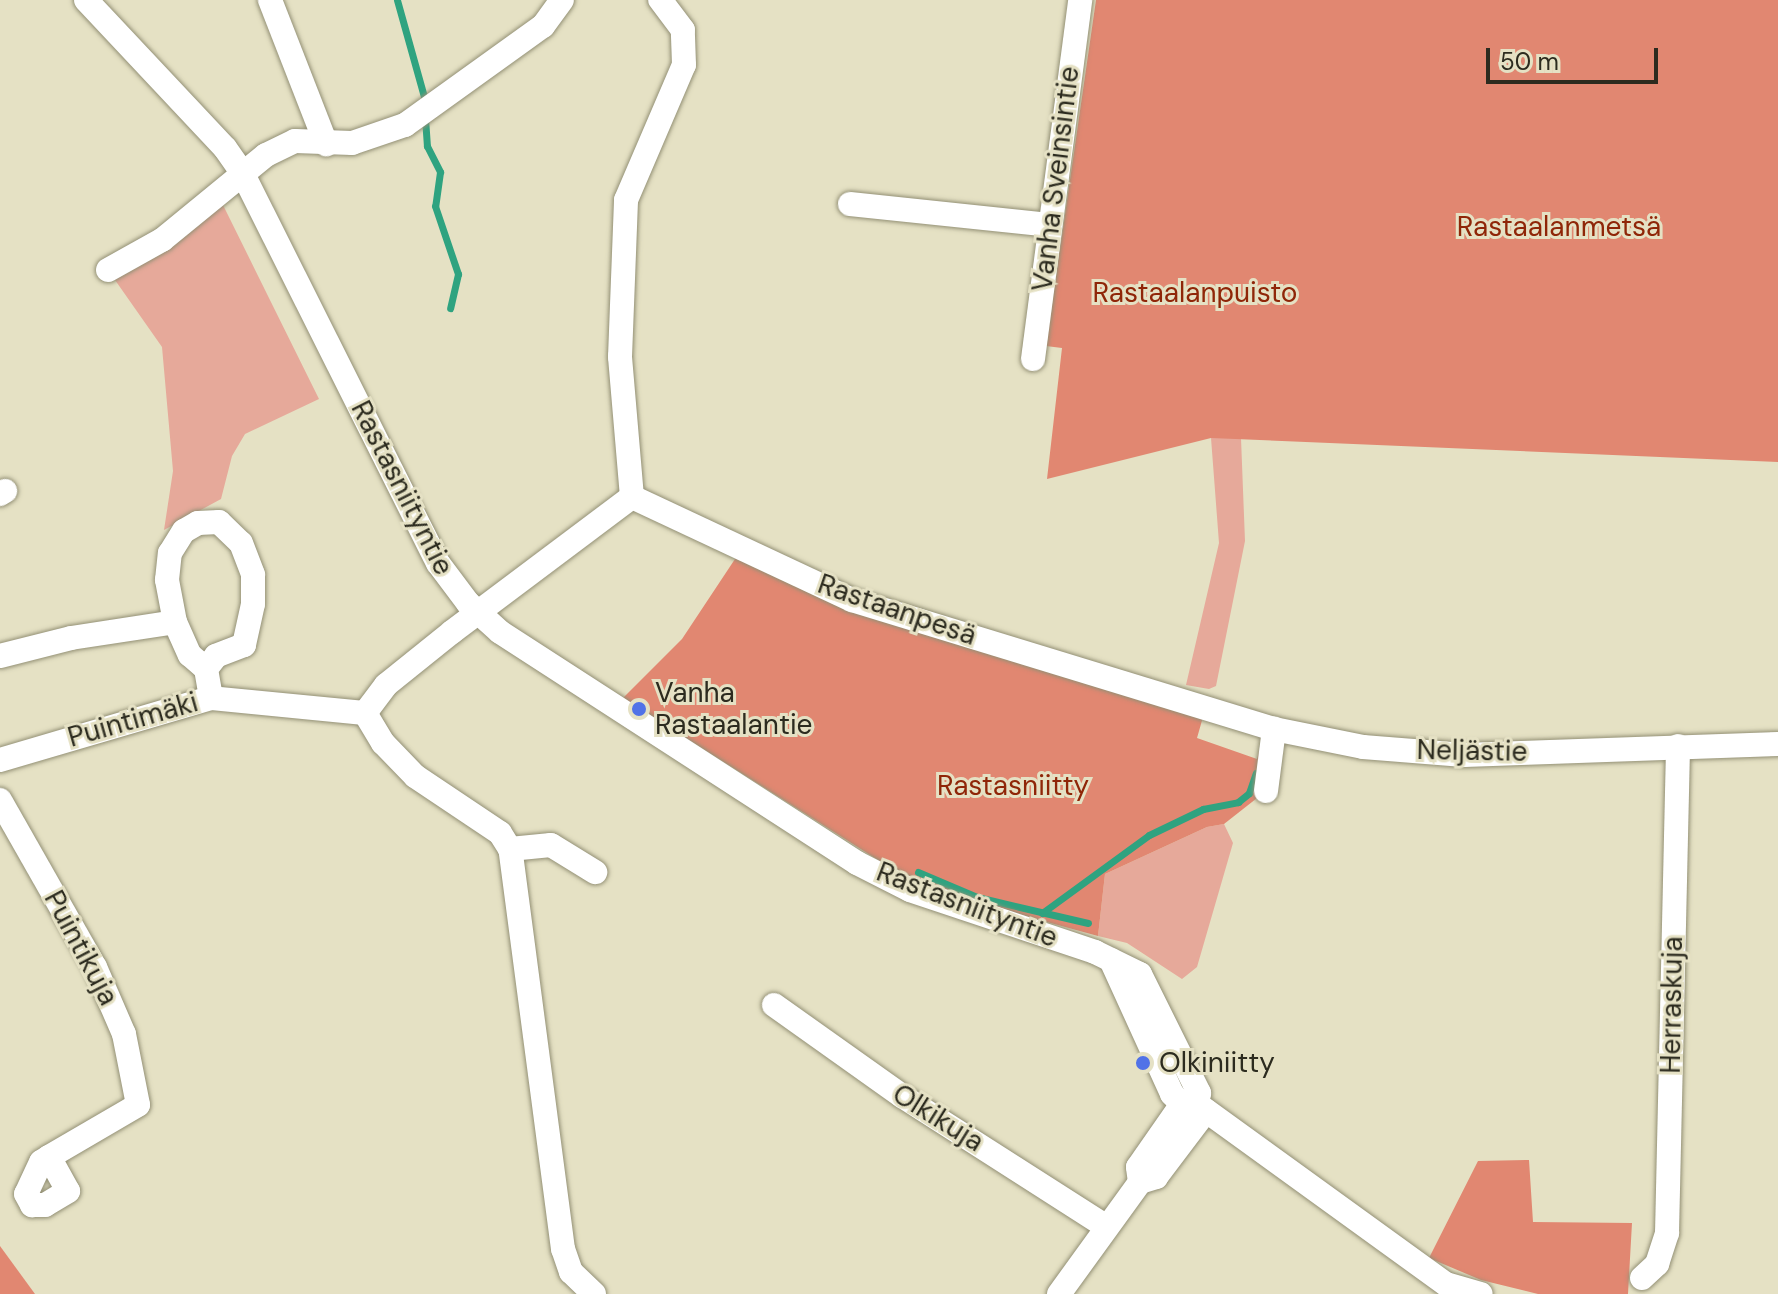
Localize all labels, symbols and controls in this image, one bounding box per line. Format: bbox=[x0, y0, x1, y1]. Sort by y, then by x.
scale bar bbox=[1490, 32, 1662, 82]
text: 50 m bbox=[1500, 46, 1559, 77]
street label: Vanha Sveinsintie bbox=[1026, 64, 1086, 294]
park label: Rastaalanmetsä bbox=[1457, 210, 1661, 244]
park label: Rastaalanpuisto bbox=[1093, 276, 1297, 310]
street label: Rastasniityntie bbox=[344, 395, 460, 581]
street label: Rastaanpesä bbox=[813, 567, 981, 653]
place label: Vanha Rastaalantie bbox=[655, 676, 812, 742]
street label: Puintimäki bbox=[64, 685, 202, 755]
marker: Vanha Rastaalantie bbox=[630, 700, 648, 718]
street label: Neljästie bbox=[1416, 733, 1528, 769]
park label: Rastasniitty bbox=[937, 769, 1089, 803]
street label: Rastasniityntie bbox=[872, 855, 1062, 955]
street label: Puintikuja bbox=[37, 885, 125, 1011]
street label: Herraskuja bbox=[1654, 936, 1690, 1074]
place label: Olkiniitty bbox=[1159, 1046, 1275, 1080]
marker: Olkiniitty bbox=[1134, 1054, 1152, 1072]
street label: Olkikuja bbox=[886, 1077, 990, 1159]

